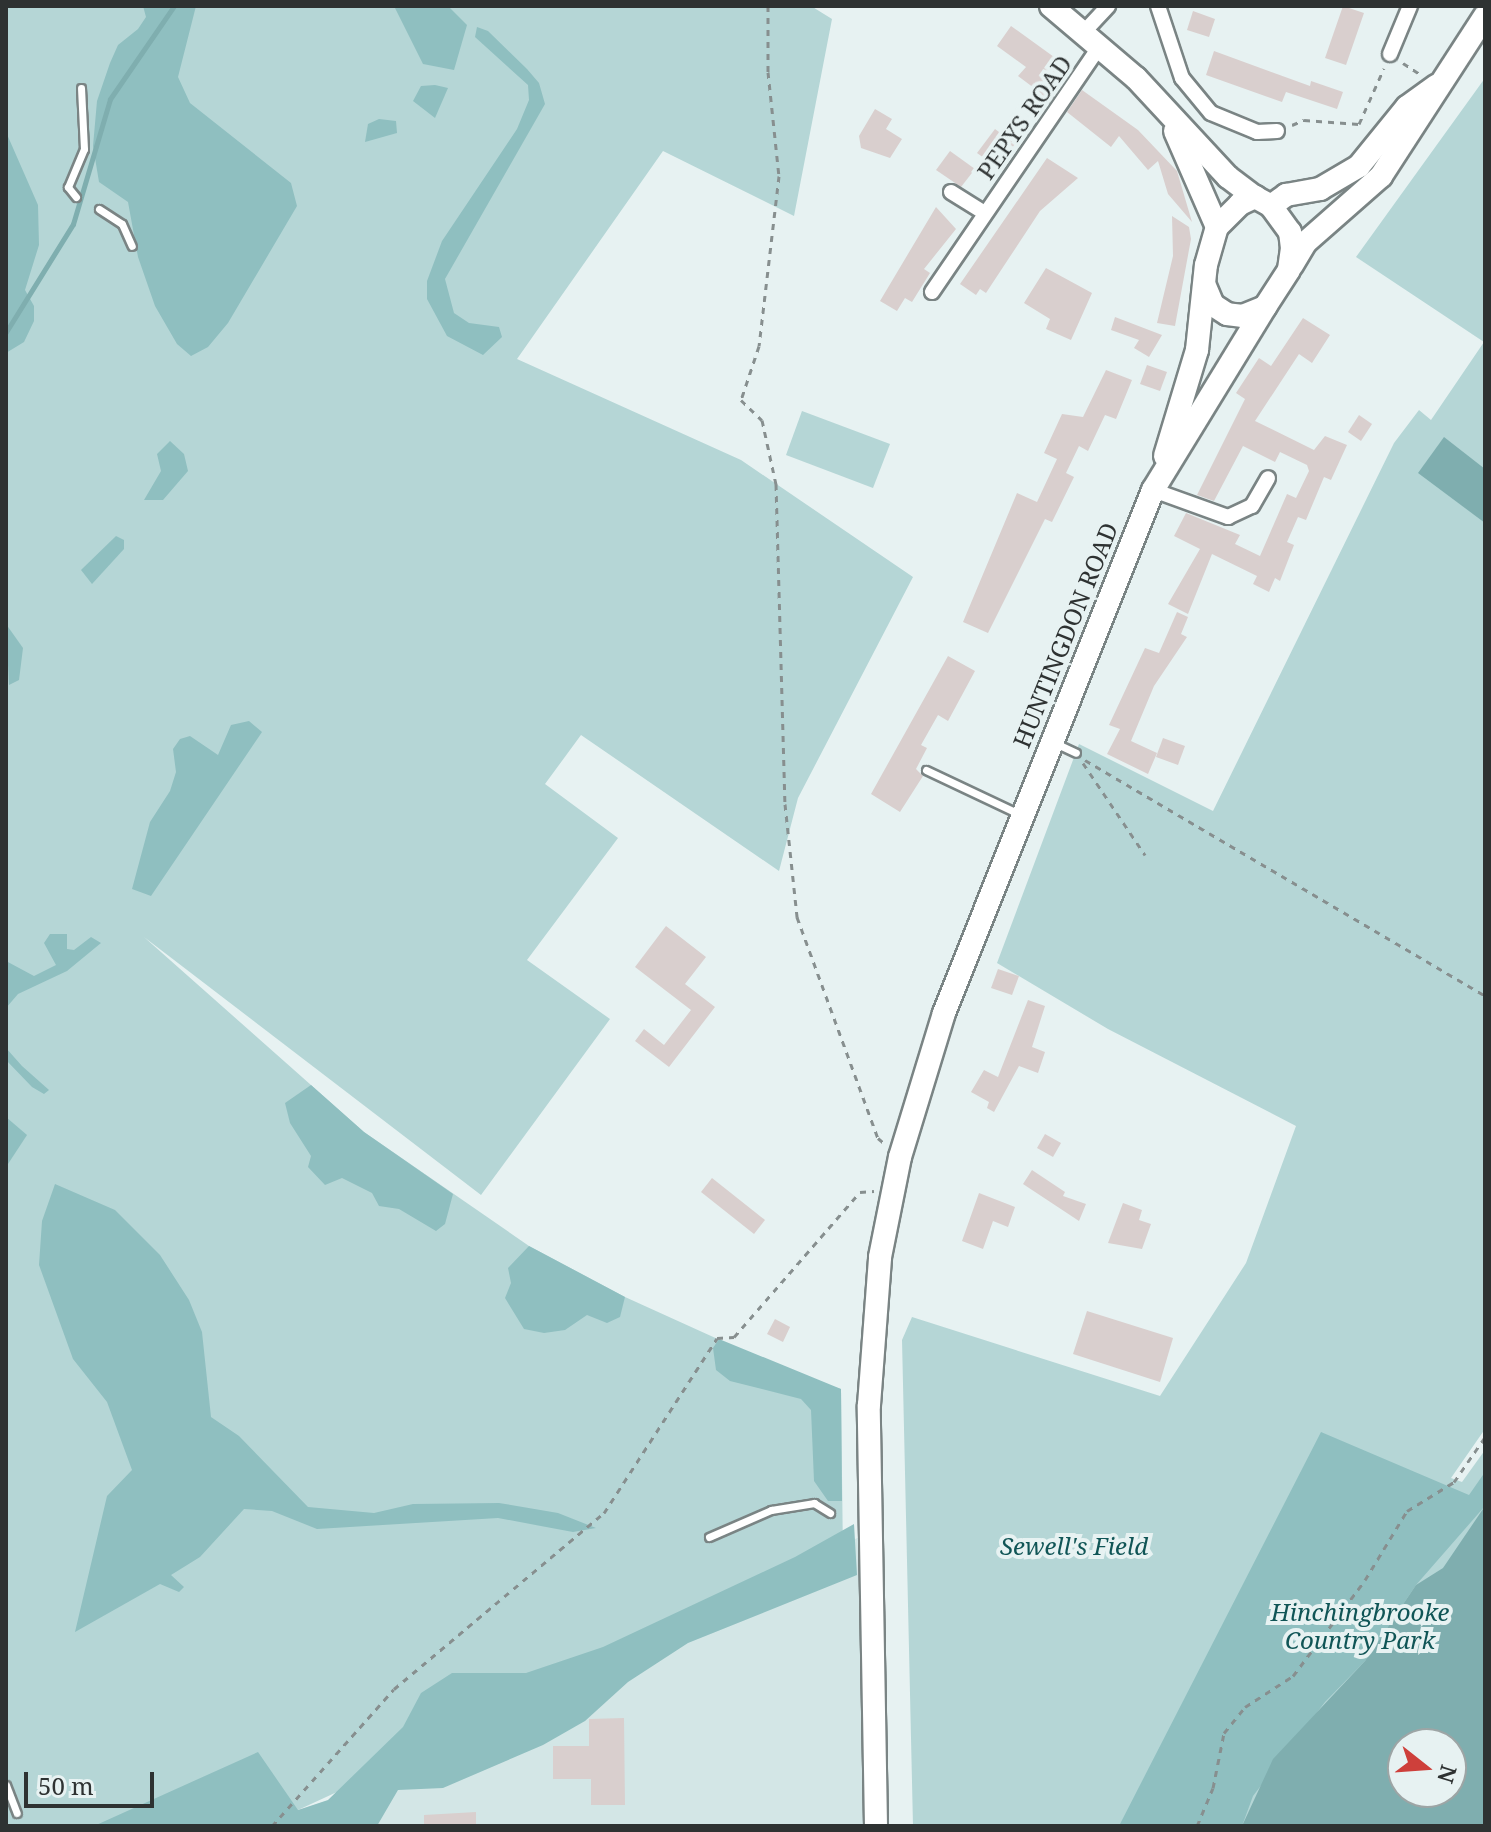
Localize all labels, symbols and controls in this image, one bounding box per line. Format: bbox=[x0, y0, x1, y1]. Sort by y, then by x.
street label: PEPYS ROAD bbox=[971, 49, 1077, 185]
street label: HUNTINGDON ROAD bbox=[1007, 518, 1123, 752]
park label: Sewell's Field bbox=[1000, 1532, 1148, 1560]
park label: Hinchingbrooke Country Park bbox=[1271, 1598, 1449, 1654]
north arrow bbox=[1387, 1728, 1467, 1808]
scale bar bbox=[28, 1756, 158, 1806]
text: N bbox=[1431, 1762, 1465, 1787]
text: 50 m bbox=[38, 1769, 94, 1802]

